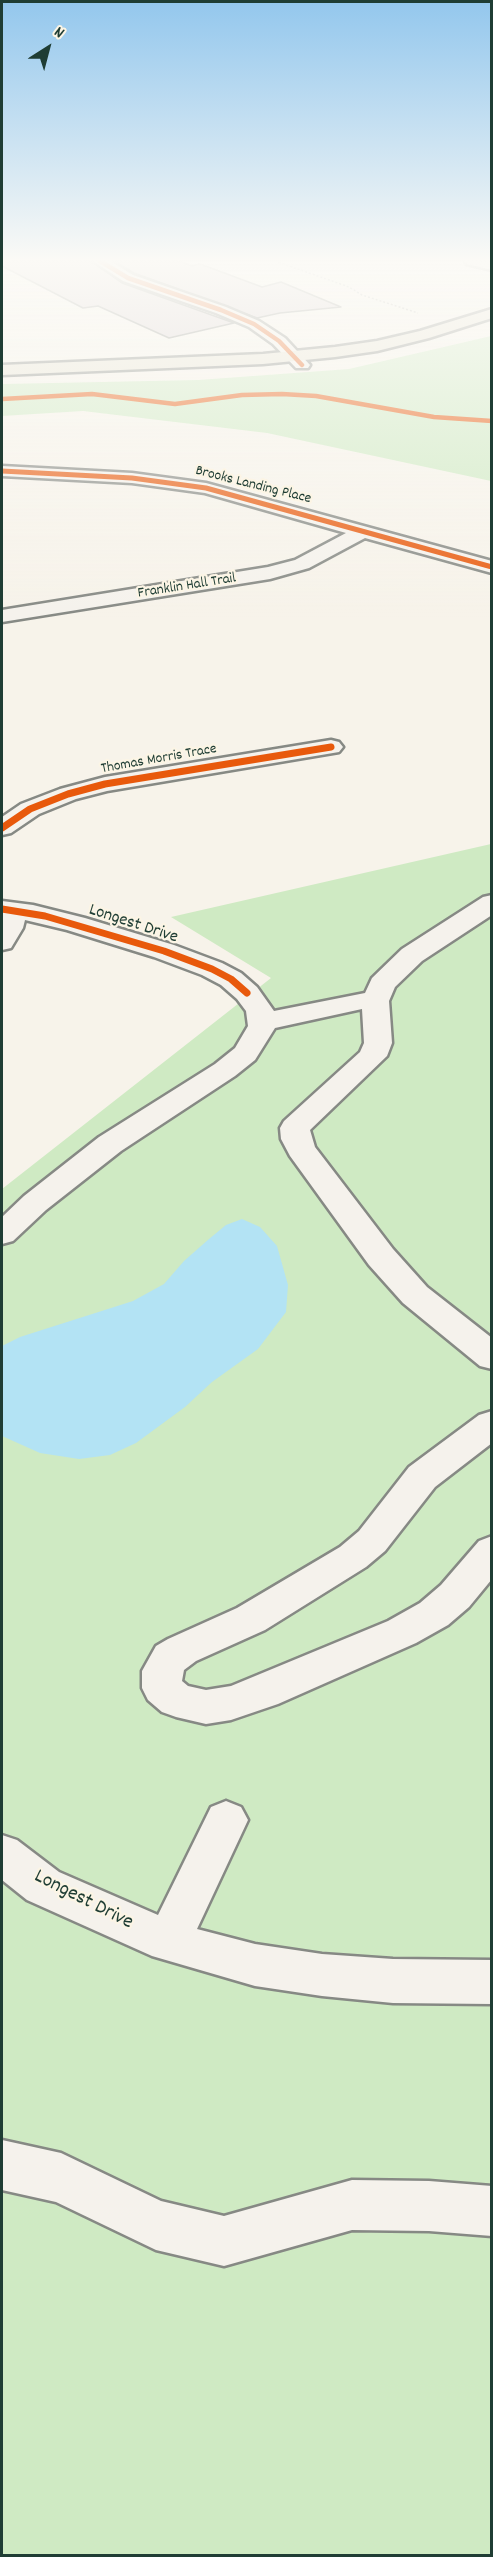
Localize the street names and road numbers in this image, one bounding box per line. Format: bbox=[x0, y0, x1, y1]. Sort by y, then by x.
street label: Brooks Landing Place bbox=[193, 463, 313, 509]
street label: Franklin Hall Trail bbox=[137, 570, 237, 604]
street label: Thomas Morris Trace bbox=[100, 741, 218, 779]
street label: Longest Drive bbox=[86, 900, 180, 950]
street label: Longest Drive bbox=[29, 1865, 137, 1937]

